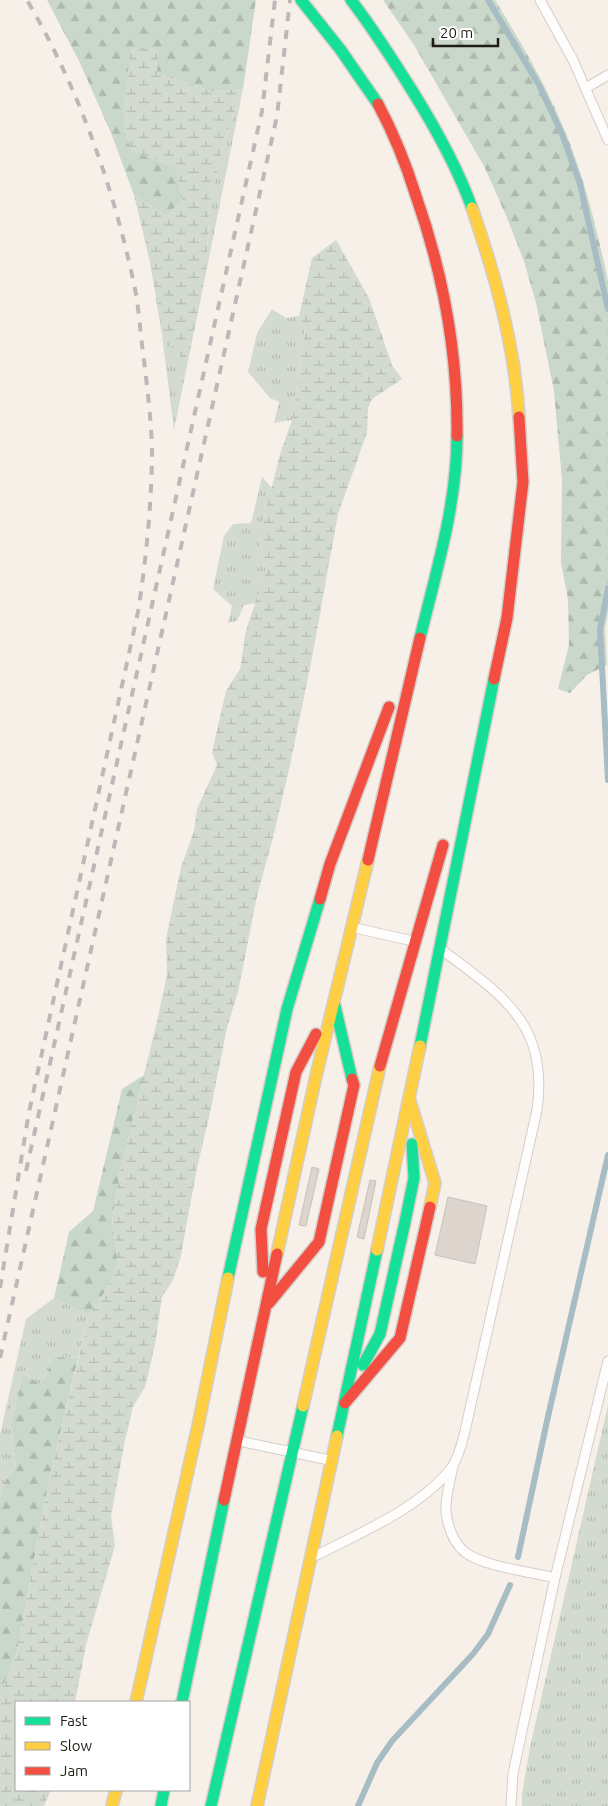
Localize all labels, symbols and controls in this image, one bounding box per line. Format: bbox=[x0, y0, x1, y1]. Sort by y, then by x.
scale bar bbox=[433, 15, 498, 47]
text: 20 m bbox=[440, 24, 473, 41]
legend bbox=[15, 1701, 190, 1791]
text: Fast bbox=[60, 1712, 88, 1729]
text: Slow bbox=[60, 1737, 93, 1754]
text: Jam bbox=[60, 1762, 88, 1779]

